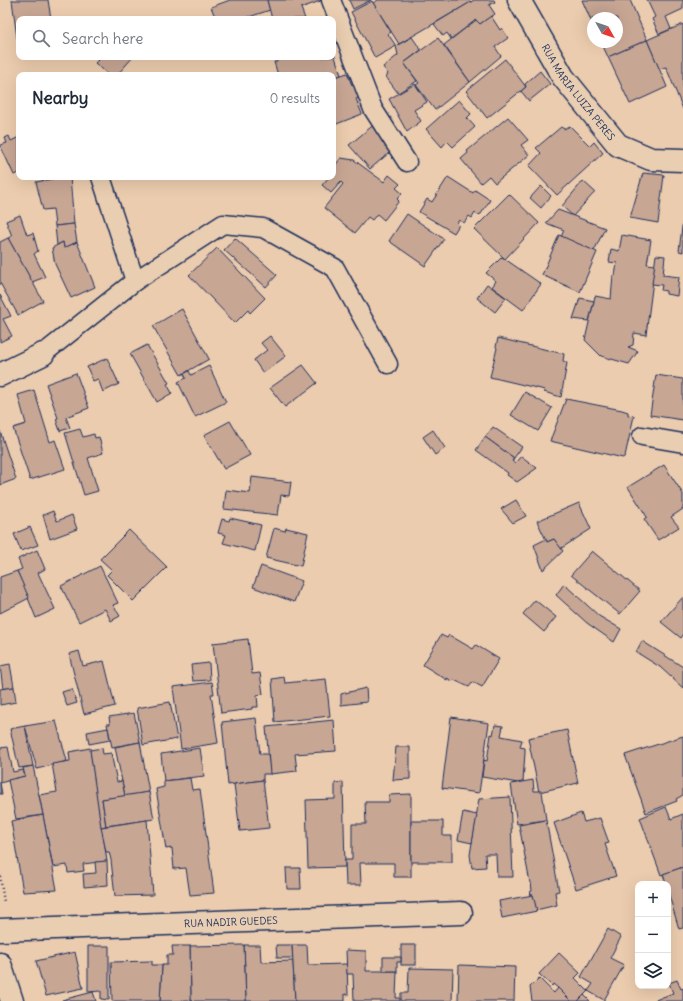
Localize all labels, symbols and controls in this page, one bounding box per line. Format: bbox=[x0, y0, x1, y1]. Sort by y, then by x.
north arrow bbox=[587, 12, 623, 48]
search box bbox=[16, 16, 336, 60]
icon: search bbox=[30, 27, 52, 49]
text: Search here bbox=[62, 29, 143, 48]
street label: RUA MARIA LUIZA PERES bbox=[539, 42, 618, 144]
text: Nearby bbox=[32, 87, 88, 109]
text: 0 results bbox=[270, 90, 320, 107]
map controls bbox=[635, 881, 671, 989]
button: + bbox=[635, 881, 671, 917]
street label: RUA NADIR GUEDES bbox=[184, 914, 278, 930]
button: − bbox=[635, 917, 671, 953]
button: layers bbox=[635, 953, 671, 989]

